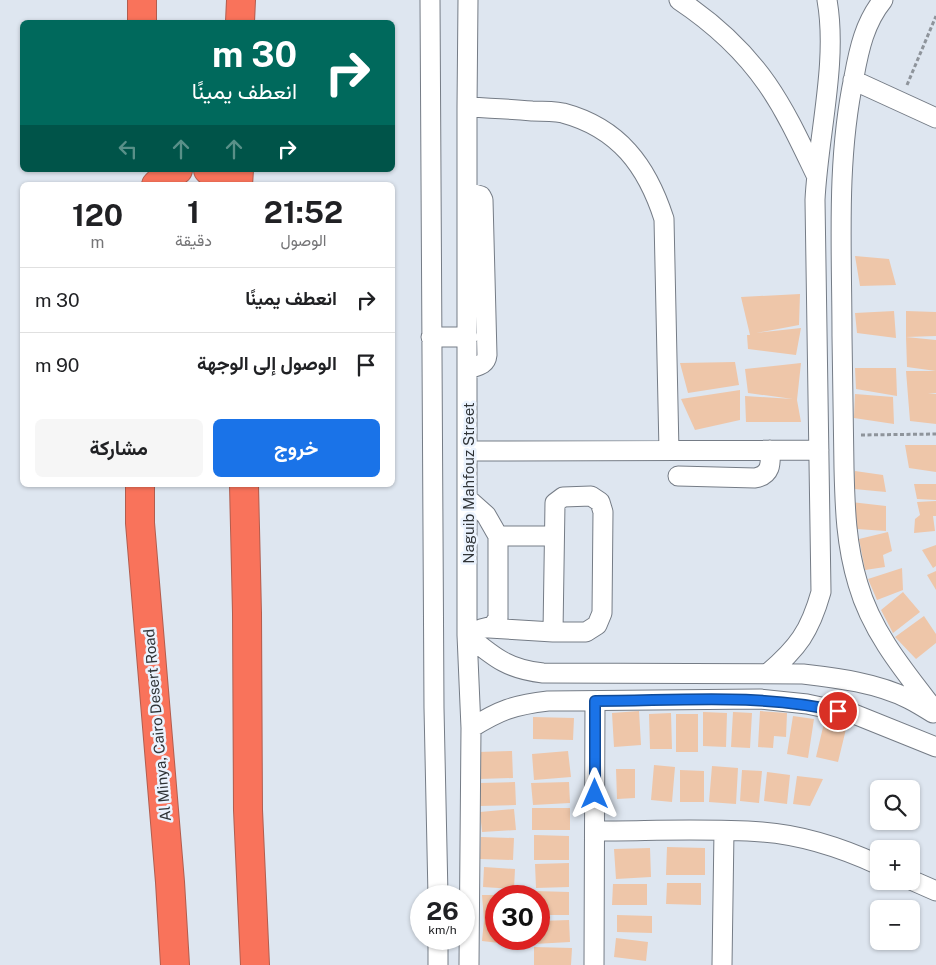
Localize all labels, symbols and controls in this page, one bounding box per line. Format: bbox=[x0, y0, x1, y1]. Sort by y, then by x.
text: 30 m bbox=[212, 34, 297, 75]
icon: right bbox=[315, 40, 380, 105]
text: انعطف يمينًا bbox=[192, 78, 297, 104]
icon: left bbox=[114, 135, 142, 163]
icon: ahead bbox=[167, 135, 195, 163]
icon: ahead bbox=[220, 135, 248, 163]
icon: right bbox=[273, 135, 301, 163]
text: 1 bbox=[187, 194, 200, 230]
text: 21:52 bbox=[264, 194, 343, 230]
text: 120 bbox=[72, 197, 123, 233]
text: دقيقة bbox=[175, 231, 212, 250]
text: الوصول bbox=[280, 231, 327, 250]
text: m bbox=[91, 233, 104, 252]
icon: right bbox=[352, 286, 380, 314]
text: انعطف يمينًا bbox=[245, 287, 337, 309]
text: 30 m bbox=[35, 289, 80, 311]
icon: arrive bbox=[352, 351, 380, 379]
text: الوصول إلى الوجهة bbox=[197, 352, 337, 374]
text: 90 m bbox=[35, 354, 79, 376]
street label: Naguib Mahfouz Street bbox=[460, 402, 477, 564]
button: مشاركة bbox=[35, 419, 203, 477]
button: خروج bbox=[213, 419, 380, 477]
street label: Al Minya, Cairo Desert Road bbox=[140, 628, 174, 822]
pin bbox=[817, 690, 859, 732]
icon: arrive bbox=[824, 697, 852, 725]
position arrow bbox=[568, 767, 620, 819]
map controls bbox=[870, 780, 920, 950]
button: search bbox=[870, 780, 920, 830]
button: + bbox=[870, 840, 920, 890]
speed limit sign: 30 bbox=[485, 885, 550, 950]
text: 26 bbox=[426, 896, 459, 926]
button: − bbox=[870, 900, 920, 950]
text: km/h bbox=[428, 923, 457, 937]

